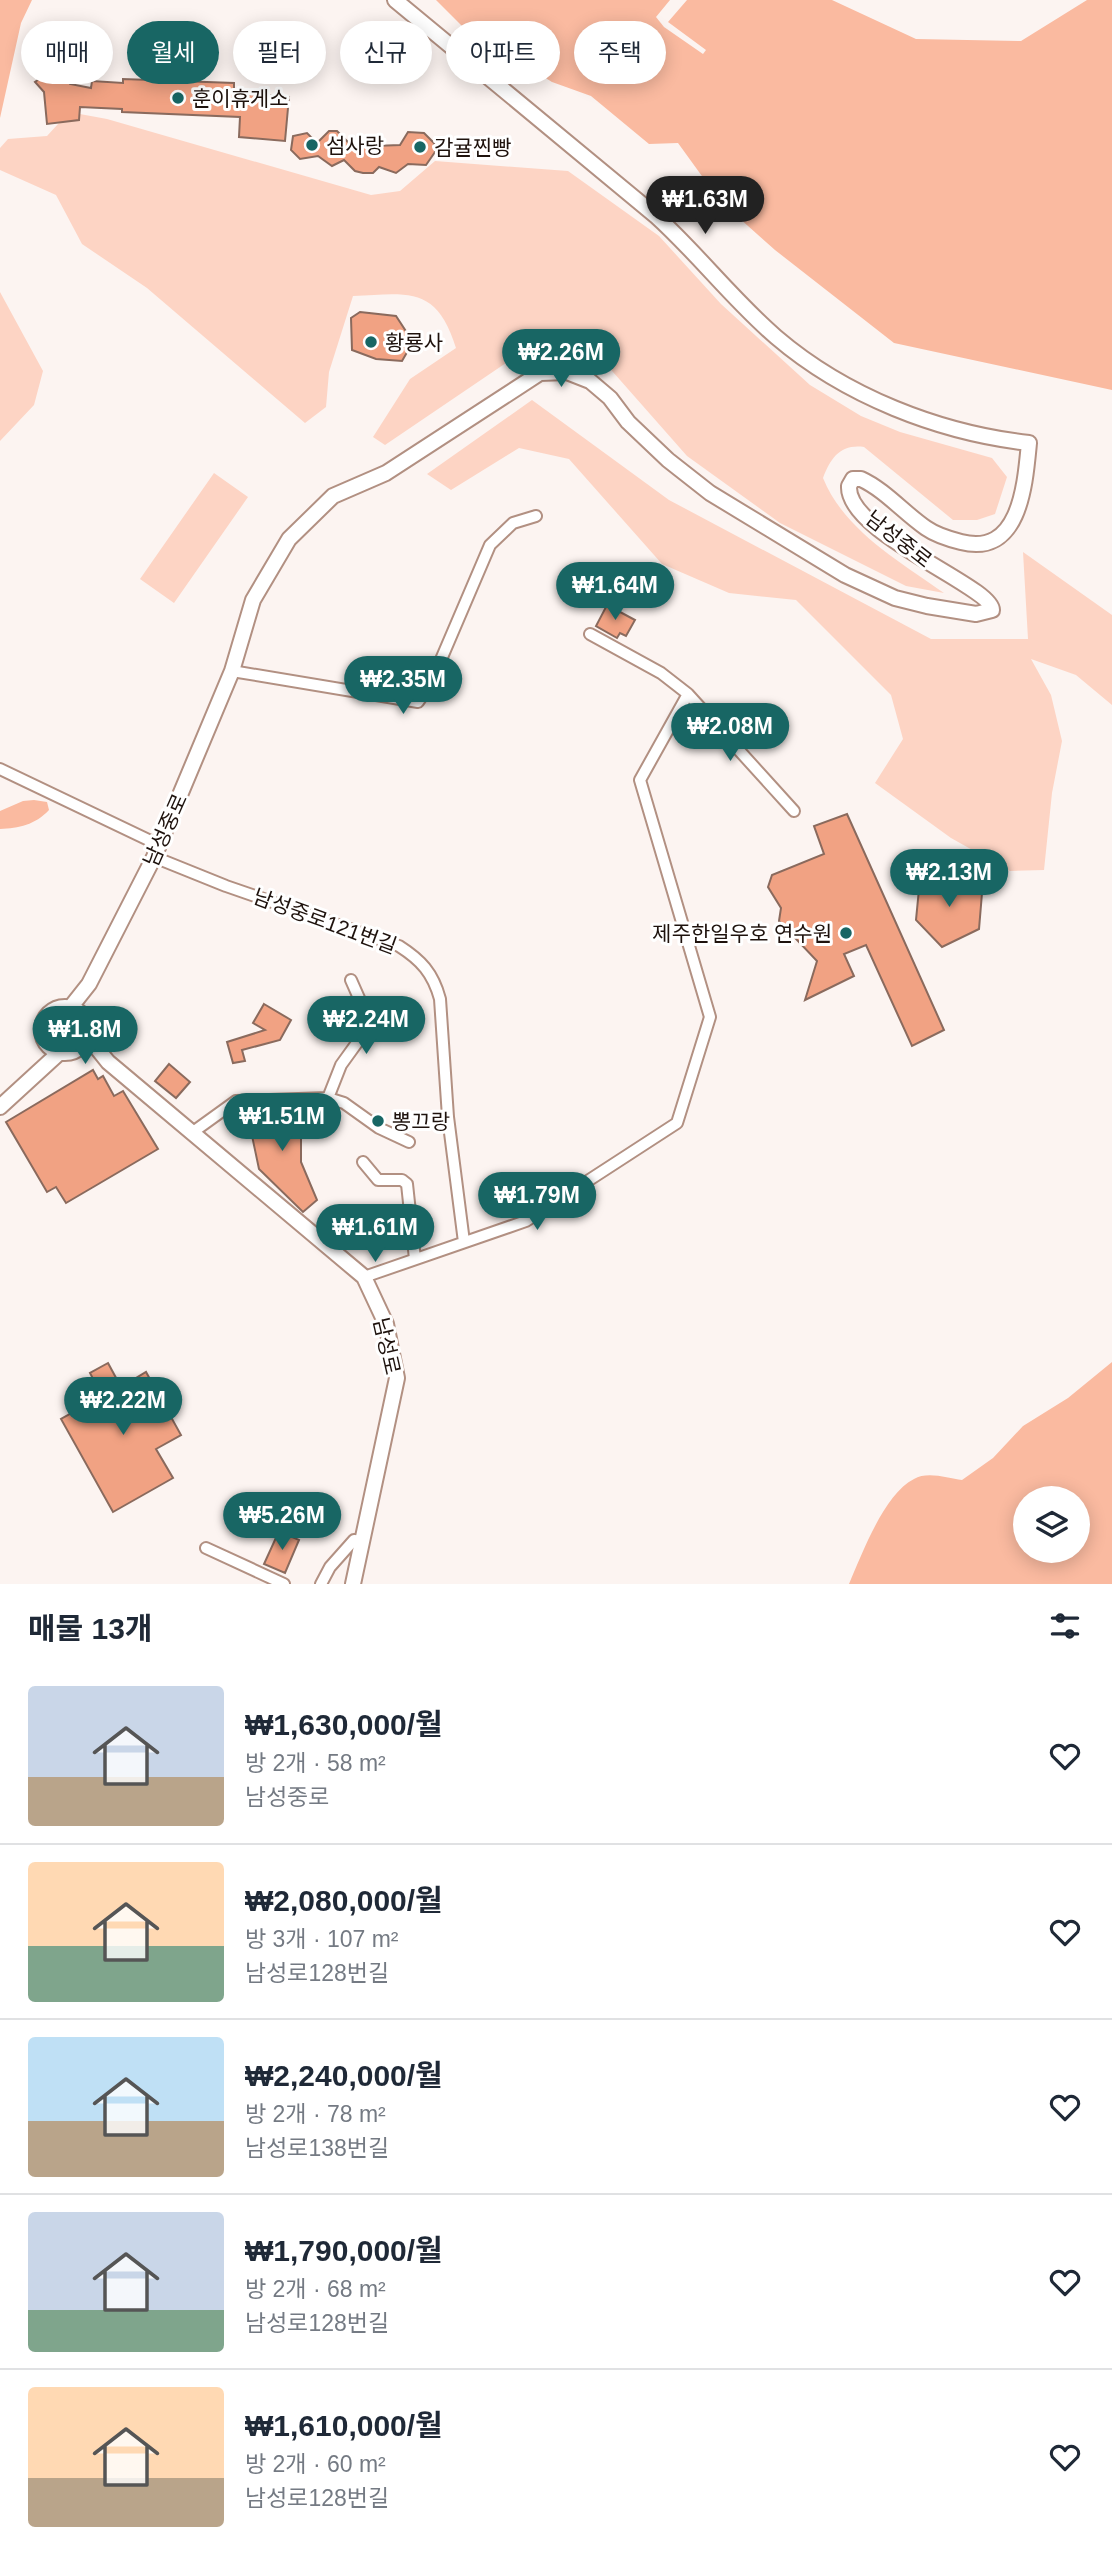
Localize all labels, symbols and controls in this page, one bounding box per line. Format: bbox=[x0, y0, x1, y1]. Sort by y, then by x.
chip: 매매 bbox=[21, 21, 113, 84]
chip: 월세 bbox=[127, 21, 219, 84]
chip: 필터 bbox=[233, 21, 326, 84]
chip: 신규 bbox=[340, 21, 432, 84]
chip: 아파트 bbox=[446, 21, 560, 84]
chip: 주택 bbox=[574, 21, 666, 84]
place label: 훈이휴게소 bbox=[192, 87, 289, 110]
marker: 훈이휴게소 bbox=[170, 90, 186, 106]
place label: 섬사랑 bbox=[326, 134, 384, 157]
place label: 감귤찐빵 bbox=[434, 136, 511, 159]
marker: 섬사랑 bbox=[304, 137, 320, 153]
marker: 감귤찐빵 bbox=[412, 139, 428, 155]
pin: ₩1.63M bbox=[648, 176, 762, 236]
text: ₩1.63M bbox=[662, 186, 748, 212]
pin: ₩2.26M bbox=[504, 330, 618, 389]
place label: 황룡사 bbox=[385, 331, 443, 354]
marker: 황룡사 bbox=[363, 334, 379, 350]
text: ₩2.26M bbox=[518, 339, 604, 365]
street label: 남성중로 bbox=[861, 506, 937, 572]
pin: ₩1.64M bbox=[558, 562, 672, 622]
text: ₩1.64M bbox=[572, 572, 658, 598]
pin: ₩2.35M bbox=[346, 656, 460, 716]
text: ₩2.35M bbox=[360, 666, 446, 692]
pin: ₩2.08M bbox=[673, 704, 787, 763]
text: ₩2.08M bbox=[687, 713, 773, 739]
street label: 남성중로 bbox=[139, 790, 191, 870]
pin: ₩2.13M bbox=[892, 850, 1006, 909]
text: ₩2.13M bbox=[906, 859, 992, 885]
street label: 남성중로121번길 bbox=[250, 884, 400, 958]
place label: 제주한일우호 연수원 bbox=[652, 922, 832, 945]
marker: 제주한일우호 연수원 bbox=[838, 925, 854, 941]
pin: ₩2.24M bbox=[309, 996, 423, 1056]
pin: ₩1.8M bbox=[36, 1006, 134, 1066]
text: ₩2.24M bbox=[323, 1006, 409, 1032]
text: ₩1.8M bbox=[49, 1016, 121, 1042]
pin: ₩1.51M bbox=[225, 1094, 339, 1153]
text: ₩1.51M bbox=[239, 1103, 325, 1129]
place label: 뽕끄랑 bbox=[392, 1110, 450, 1133]
marker: 뽕끄랑 bbox=[370, 1113, 386, 1129]
pin: ₩1.79M bbox=[480, 1172, 594, 1232]
text: ₩1.79M bbox=[494, 1182, 580, 1208]
pin: ₩1.61M bbox=[318, 1204, 432, 1264]
text: ₩1.61M bbox=[332, 1214, 418, 1240]
street label: 남성로 bbox=[369, 1315, 405, 1377]
pin: ₩2.22M bbox=[66, 1378, 180, 1437]
text: ₩2.22M bbox=[80, 1387, 166, 1413]
map controls bbox=[1013, 1486, 1090, 1563]
button: layers bbox=[1013, 1486, 1090, 1563]
pin: ₩5.26M bbox=[225, 1492, 339, 1552]
text: ₩5.26M bbox=[239, 1502, 325, 1528]
icon: filters bbox=[1046, 1607, 1084, 1645]
text: 매물 13개 bbox=[28, 1612, 153, 1645]
text: ₩1,630,000/월 bbox=[245, 1708, 443, 1741]
icon: home bbox=[84, 1714, 168, 1798]
icon: heart bbox=[1046, 1737, 1084, 1775]
text: 방 2개 · 58 m² bbox=[245, 1750, 386, 1776]
text: 남성중로 bbox=[245, 1784, 330, 1810]
text: ₩2,080,000/월 bbox=[245, 1884, 443, 1917]
icon: home bbox=[84, 1890, 168, 1974]
icon: heart bbox=[1046, 1913, 1084, 1951]
text: 방 3개 · 107 m² bbox=[245, 1926, 399, 1952]
text: 남성로128번길 bbox=[245, 1960, 389, 1986]
text: ₩2,240,000/월 bbox=[245, 2059, 443, 2092]
icon: home bbox=[84, 2065, 168, 2149]
icon: heart bbox=[1046, 2088, 1084, 2126]
text: 방 2개 · 78 m² bbox=[245, 2101, 386, 2127]
text: 남성로138번길 bbox=[245, 2135, 389, 2161]
text: ₩1,790,000/월 bbox=[245, 2234, 443, 2267]
icon: home bbox=[84, 2240, 168, 2324]
icon: heart bbox=[1046, 2263, 1084, 2301]
text: 방 2개 · 68 m² bbox=[245, 2276, 386, 2302]
text: 남성로128번길 bbox=[245, 2310, 389, 2336]
text: ₩1,610,000/월 bbox=[245, 2409, 443, 2442]
icon: home bbox=[84, 2415, 168, 2499]
icon: heart bbox=[1046, 2438, 1084, 2476]
text: 방 2개 · 60 m² bbox=[245, 2451, 386, 2477]
text: 남성로128번길 bbox=[245, 2485, 389, 2511]

